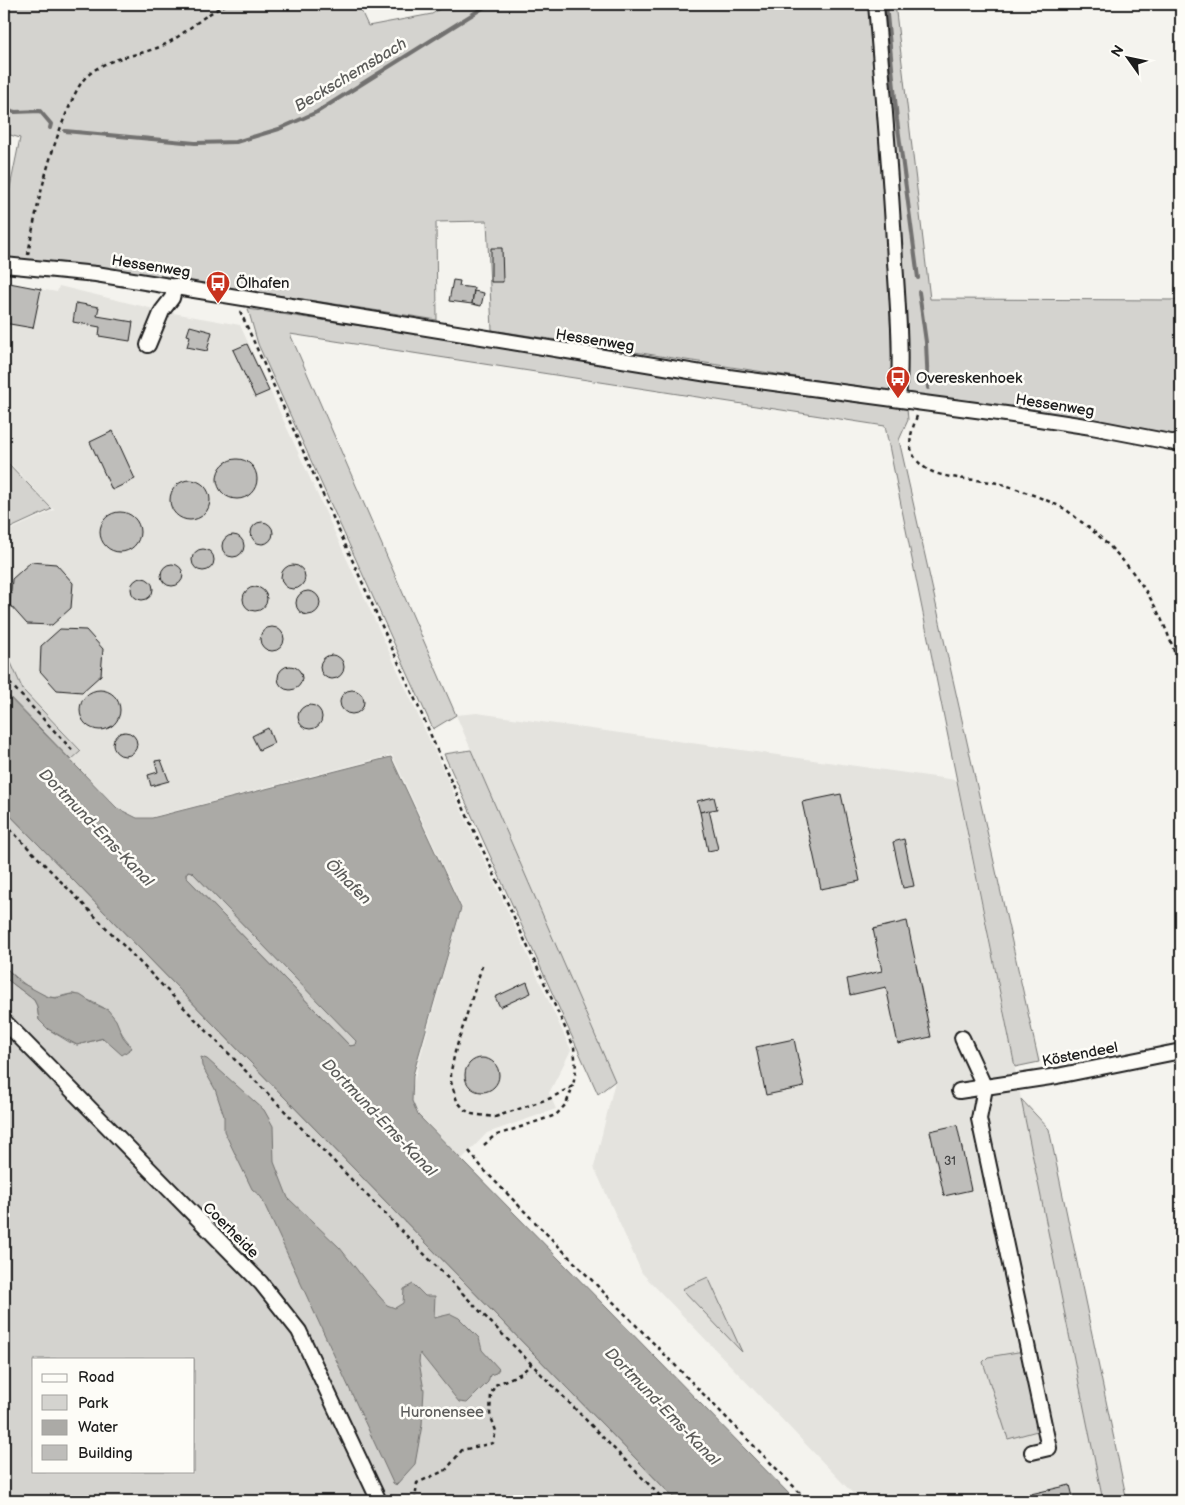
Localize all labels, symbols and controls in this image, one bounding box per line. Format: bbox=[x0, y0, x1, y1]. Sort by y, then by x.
north arrow bbox=[1102, 32, 1152, 82]
water label: Beckschemsbach bbox=[291, 34, 410, 116]
text: N bbox=[1108, 42, 1128, 60]
street label: Hessenweg bbox=[110, 251, 192, 282]
bus stop icon: Ölhafen bbox=[205, 270, 231, 304]
place label: Ölhafen bbox=[236, 274, 290, 293]
street label: Hessenweg bbox=[554, 325, 636, 356]
bus stop icon: Overeskenhoek bbox=[885, 365, 911, 399]
place label: Overeskenhoek bbox=[916, 369, 1023, 388]
street label: Hessenweg bbox=[1014, 390, 1096, 421]
water label: Dortmund-Ems-Kanal bbox=[35, 765, 158, 892]
water label: Ölhafen bbox=[321, 855, 376, 909]
street label: Köstendeel bbox=[1041, 1038, 1120, 1071]
water label: Dortmund-Ems-Kanal bbox=[318, 1055, 441, 1182]
house number: 31 bbox=[944, 1154, 956, 1169]
street label: Coerheide bbox=[199, 1198, 263, 1262]
water label: Dortmund-Ems-Kanal bbox=[601, 1344, 724, 1471]
legend bbox=[32, 1358, 195, 1472]
text: Road bbox=[78, 1368, 114, 1387]
text: Park bbox=[78, 1394, 109, 1413]
park label: Huronensee bbox=[400, 1403, 484, 1422]
text: Water bbox=[78, 1418, 118, 1437]
text: Building bbox=[78, 1444, 133, 1463]

